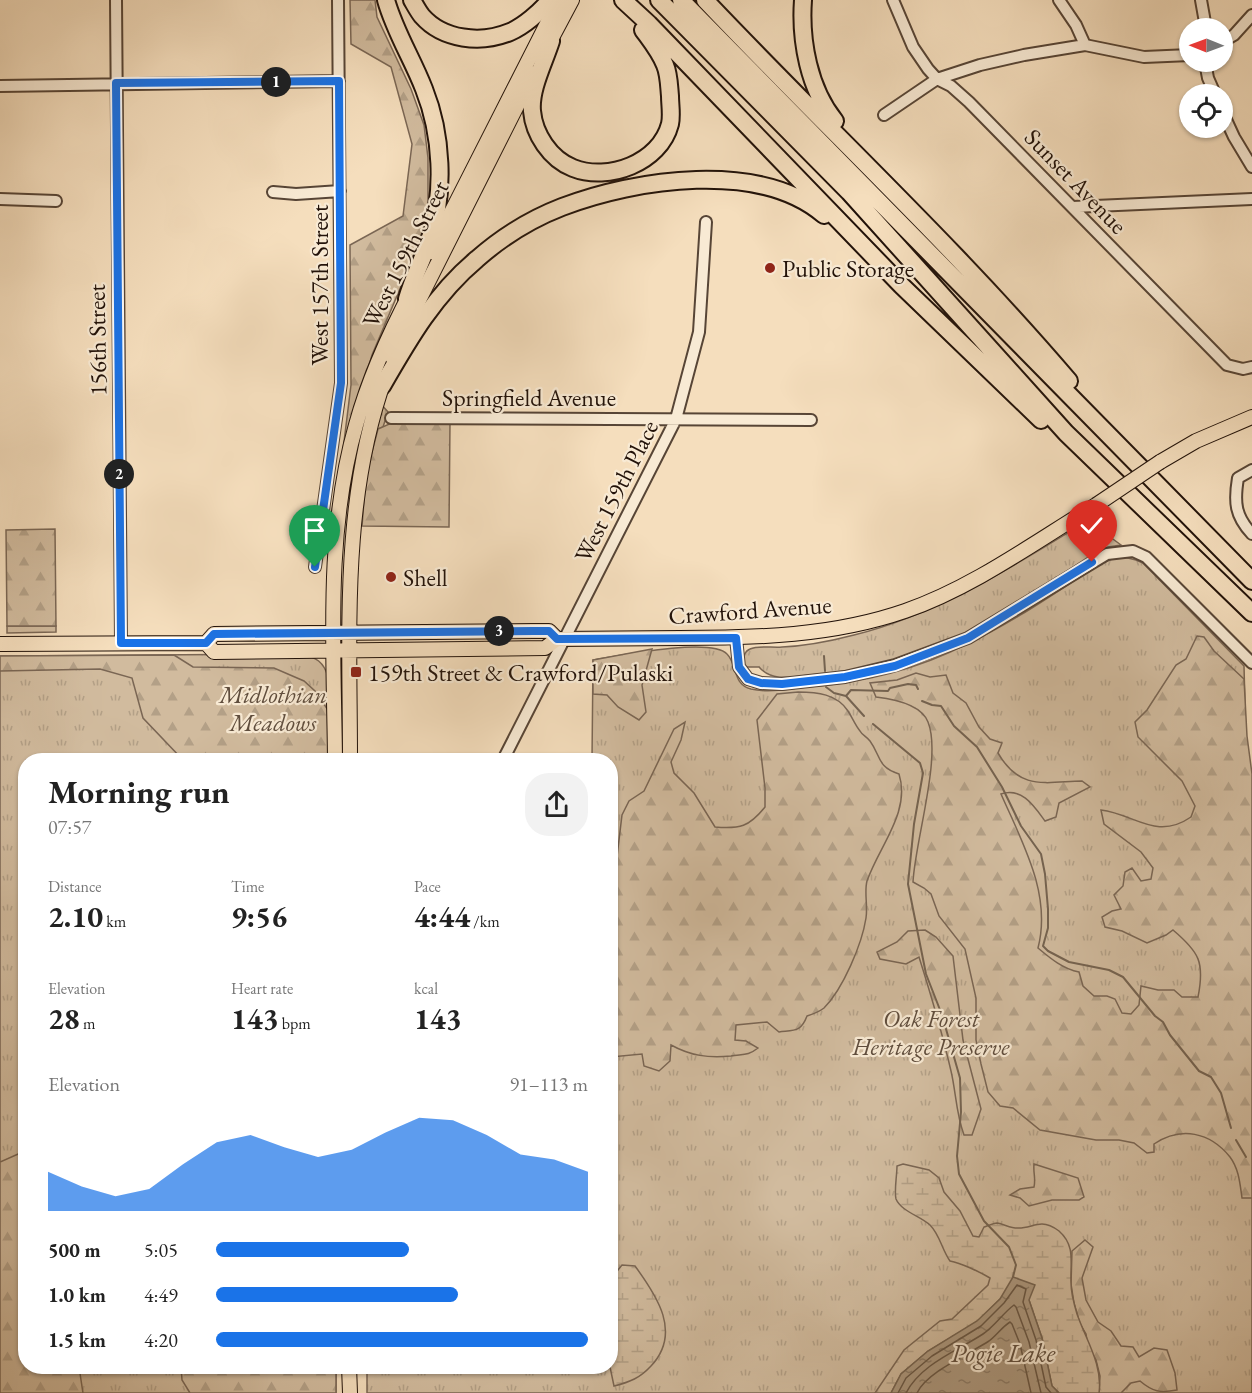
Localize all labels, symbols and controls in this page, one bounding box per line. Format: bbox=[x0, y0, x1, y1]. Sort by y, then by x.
north arrow bbox=[1179, 18, 1233, 72]
map controls bbox=[1179, 18, 1233, 138]
pin: 1 bbox=[261, 67, 291, 97]
text: 1 bbox=[272, 71, 280, 92]
button: locate bbox=[1179, 84, 1233, 138]
street label: Sunset Avenue bbox=[1018, 122, 1134, 240]
street label: West 159th Street bbox=[355, 175, 456, 333]
street label: West 157th Street bbox=[304, 204, 335, 366]
place label: Public Storage bbox=[782, 253, 914, 284]
marker: Public Storage bbox=[763, 261, 777, 275]
street label: 156th Street bbox=[81, 283, 113, 396]
street label: Springfield Avenue bbox=[442, 382, 616, 413]
street label: West 159th Place bbox=[567, 415, 665, 567]
pin: 2 bbox=[104, 459, 134, 489]
text: 2 bbox=[115, 463, 123, 484]
pin bbox=[1066, 500, 1117, 562]
pin bbox=[289, 505, 340, 567]
icon: check bbox=[1075, 509, 1108, 542]
icon: arrive bbox=[298, 514, 331, 547]
place label: Shell bbox=[403, 562, 448, 593]
marker: Shell bbox=[384, 570, 398, 584]
street label: Crawford Avenue bbox=[667, 589, 833, 631]
pin: 3 bbox=[484, 616, 514, 646]
text: 3 bbox=[495, 620, 503, 641]
place label: 159th Street & Crawford/Pulaski bbox=[368, 657, 673, 688]
marker: 159th Street & Crawford/Pulaski bbox=[349, 665, 363, 679]
park label: Midlothian Meadows bbox=[217, 679, 327, 738]
text: Morning run bbox=[48, 770, 230, 813]
button: share bbox=[525, 773, 588, 836]
text: 07:57 bbox=[48, 814, 91, 840]
text: Distance bbox=[48, 876, 101, 897]
text: Time bbox=[231, 876, 264, 897]
text: Pace bbox=[414, 876, 441, 897]
text: 2.10 bbox=[48, 897, 103, 936]
text: 9:56 bbox=[231, 897, 287, 936]
text: 4:44 bbox=[414, 897, 470, 936]
text: km bbox=[103, 911, 126, 932]
text: /km bbox=[470, 911, 500, 932]
text: Elevation bbox=[48, 978, 106, 999]
text: Heart rate bbox=[231, 978, 293, 999]
text: kcal bbox=[414, 978, 438, 999]
text: 28 bbox=[48, 999, 80, 1038]
text: 143 bbox=[231, 999, 279, 1038]
text: 143 bbox=[414, 999, 462, 1038]
park label: Oak Forest Heritage Preserve bbox=[852, 1003, 1010, 1062]
text: m bbox=[80, 1013, 95, 1034]
text: bpm bbox=[279, 1013, 311, 1034]
text: Elevation bbox=[48, 1071, 120, 1097]
text: 91–113 m bbox=[509, 1071, 588, 1097]
text: 500 m bbox=[48, 1237, 101, 1263]
text: 5:05 bbox=[144, 1237, 178, 1263]
text: 1.0 km bbox=[48, 1282, 106, 1308]
text: 4:49 bbox=[144, 1282, 178, 1308]
text: 1.5 km bbox=[48, 1327, 106, 1353]
text: 4:20 bbox=[144, 1327, 178, 1353]
water label: Pogie Lake bbox=[951, 1336, 1056, 1370]

